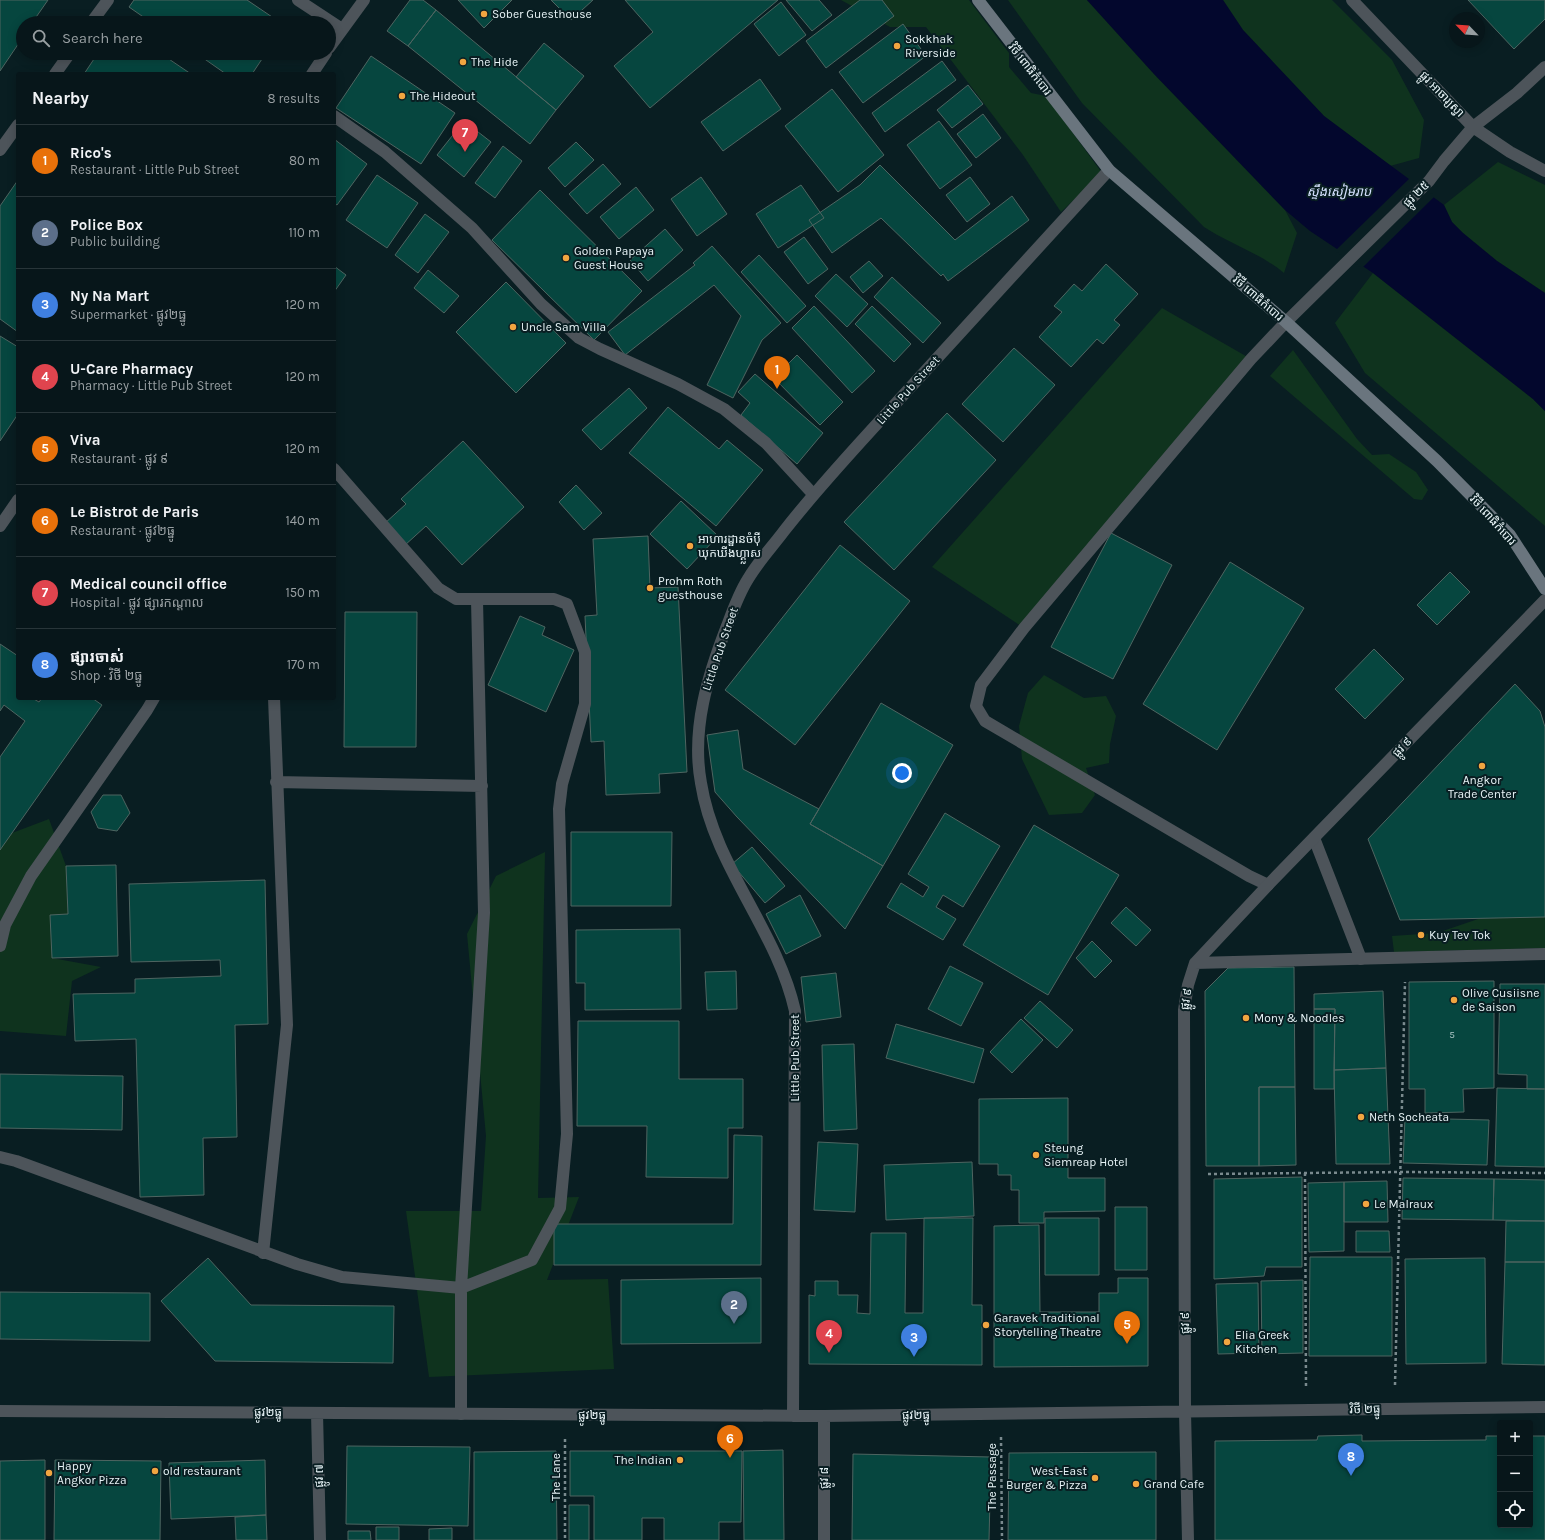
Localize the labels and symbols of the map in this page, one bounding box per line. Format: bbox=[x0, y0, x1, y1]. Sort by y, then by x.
place label: Sober Guesthouse bbox=[492, 7, 592, 21]
marker: Sober Guesthouse bbox=[479, 9, 489, 19]
north arrow bbox=[1449, 12, 1485, 48]
place label: Sokkhak Riverside bbox=[905, 32, 956, 60]
street label: វិថី ពោធិកំបោរ bbox=[1005, 40, 1055, 98]
marker: Sokkhak Riverside bbox=[892, 41, 902, 51]
place label: The Hide bbox=[471, 55, 518, 69]
marker: The Hide bbox=[458, 57, 468, 67]
street label: ផ្លូវ អាចារ្យស្វា bbox=[1414, 68, 1467, 122]
place label: The Hideout bbox=[410, 89, 476, 103]
marker: The Hideout bbox=[397, 91, 407, 101]
pin: 7 bbox=[452, 119, 478, 152]
street label: ផ្លូវ ២៥ bbox=[1400, 178, 1434, 212]
water label: ស្ទឹងសៀមរាប bbox=[1307, 183, 1373, 200]
place label: Golden Papaya Guest House bbox=[574, 244, 654, 272]
marker: Golden Papaya Guest House bbox=[561, 253, 571, 263]
street label: វិថី ពោធិកំបោរ bbox=[1230, 272, 1287, 324]
place label: Uncle Sam Villa bbox=[521, 320, 606, 334]
marker: Uncle Sam Villa bbox=[508, 322, 518, 332]
street label: Little Pub Street bbox=[874, 352, 943, 427]
pin: 1 bbox=[764, 356, 790, 389]
street label: វិថី ពោធិកំបោរ bbox=[1467, 492, 1520, 548]
place label: អាហារដ្ឋានចំបុី ឃុកឃីងហ្គ្លាស bbox=[698, 532, 761, 564]
marker: អាហារដ្ឋានចំបុី ឃុកឃីងហ្គ្លាស bbox=[685, 541, 695, 551]
place label: Prohm Roth guesthouse bbox=[658, 574, 723, 602]
marker: Prohm Roth guesthouse bbox=[645, 583, 655, 593]
street label: Little Pub Street bbox=[699, 605, 741, 693]
street label: ផ្លូវ ៩ bbox=[1389, 734, 1417, 762]
marker: Angkor Trade Center bbox=[1477, 761, 1487, 771]
your location bbox=[892, 763, 912, 783]
place label: Angkor Trade Center bbox=[1448, 773, 1517, 801]
place label: Kuy Tev Tok bbox=[1429, 928, 1491, 942]
marker: Kuy Tev Tok bbox=[1416, 930, 1426, 940]
place label: Olive Cusiisne de Saison bbox=[1462, 986, 1540, 1014]
street label: ផ្លូវ ៩ bbox=[1178, 987, 1198, 1011]
marker: Olive Cusiisne de Saison bbox=[1449, 995, 1459, 1005]
place label: Mony & Noodles bbox=[1254, 1011, 1345, 1025]
marker: Mony & Noodles bbox=[1241, 1013, 1251, 1023]
street label: Little Pub Street bbox=[788, 1014, 802, 1102]
house number: 5 bbox=[1449, 1029, 1455, 1041]
place label: Neth Socheata bbox=[1369, 1110, 1449, 1124]
marker: Neth Socheata bbox=[1356, 1112, 1366, 1122]
place label: Steung Siemreap Hotel bbox=[1044, 1141, 1128, 1169]
marker: Steung Siemreap Hotel bbox=[1031, 1150, 1041, 1160]
place label: Le Malraux bbox=[1374, 1197, 1433, 1211]
marker: Le Malraux bbox=[1361, 1199, 1371, 1209]
pin: 2 bbox=[721, 1291, 747, 1324]
place label: Garavek Traditional Storytelling Theatre bbox=[994, 1311, 1101, 1339]
pin: 5 bbox=[1114, 1311, 1140, 1344]
street label: ផ្លូវ ៩ bbox=[1178, 1312, 1196, 1334]
pin: 4 bbox=[816, 1320, 842, 1353]
marker: Garavek Traditional Storytelling Theatre bbox=[981, 1320, 991, 1330]
pin: 3 bbox=[901, 1324, 927, 1357]
place label: Elia Greek Kitchen bbox=[1235, 1328, 1290, 1356]
marker: Elia Greek Kitchen bbox=[1222, 1337, 1232, 1347]
street label: វិថី ២ធ្នូ bbox=[1349, 1401, 1381, 1420]
street label: ផ្លូវ២ធ្នូ bbox=[254, 1405, 282, 1423]
street label: ផ្លូវ២ធ្នូ bbox=[578, 1408, 606, 1426]
street label: ផ្លូវ២ធ្នូ bbox=[902, 1408, 930, 1426]
pin: 6 bbox=[717, 1425, 743, 1458]
street label: The Passage bbox=[985, 1443, 999, 1511]
pin: 8 bbox=[1338, 1443, 1364, 1476]
street label: The Lane bbox=[549, 1453, 563, 1501]
place label: The Indian bbox=[615, 1453, 672, 1467]
marker: The Indian bbox=[675, 1455, 685, 1465]
place label: Happy Angkor Pizza bbox=[57, 1459, 127, 1487]
place label: old restaurant bbox=[163, 1464, 241, 1478]
street label: ផ្លូវ ៧ bbox=[312, 1464, 330, 1488]
place label: West-East Burger & Pizza bbox=[1006, 1464, 1087, 1492]
marker: old restaurant bbox=[150, 1466, 160, 1476]
street label: ផ្លូវ ៨ bbox=[817, 1467, 835, 1489]
marker: Happy Angkor Pizza bbox=[44, 1468, 54, 1478]
marker: West-East Burger & Pizza bbox=[1090, 1473, 1100, 1483]
place label: Grand Cafe bbox=[1144, 1477, 1204, 1491]
marker: Grand Cafe bbox=[1131, 1479, 1141, 1489]

